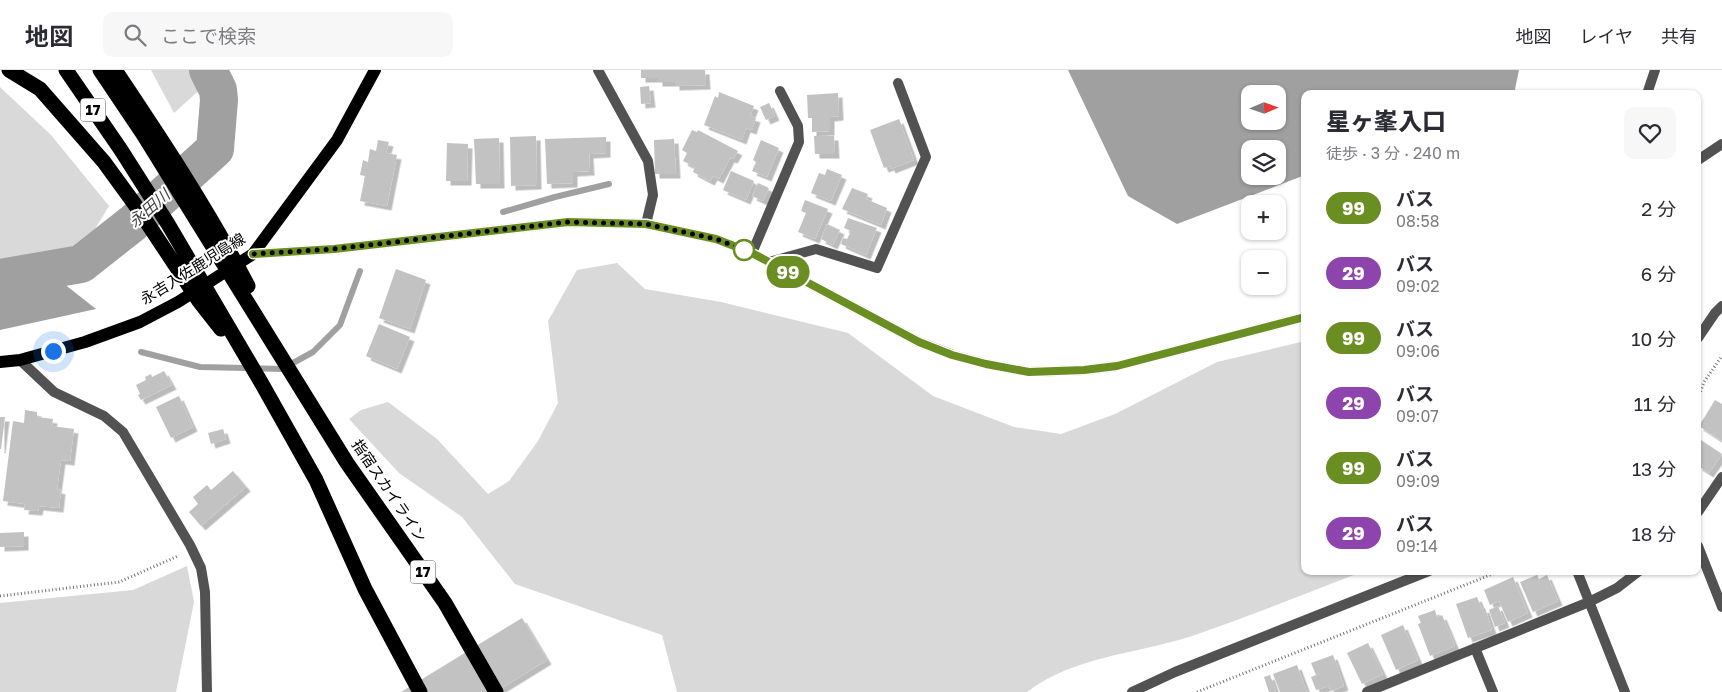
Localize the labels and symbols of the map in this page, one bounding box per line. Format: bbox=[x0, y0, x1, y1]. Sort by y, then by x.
north arrow bbox=[1241, 85, 1286, 130]
road number: 17 bbox=[80, 98, 106, 122]
water label: 永田川 bbox=[124, 183, 175, 231]
street label: 永吉入佐鹿児島線 bbox=[137, 229, 248, 308]
unlabelled marker bbox=[733, 239, 755, 261]
line badge: 99 bbox=[766, 256, 810, 288]
your location bbox=[41, 339, 66, 364]
street label: 指宿スカイライン bbox=[349, 436, 431, 545]
road number: 17 bbox=[410, 561, 436, 584]

